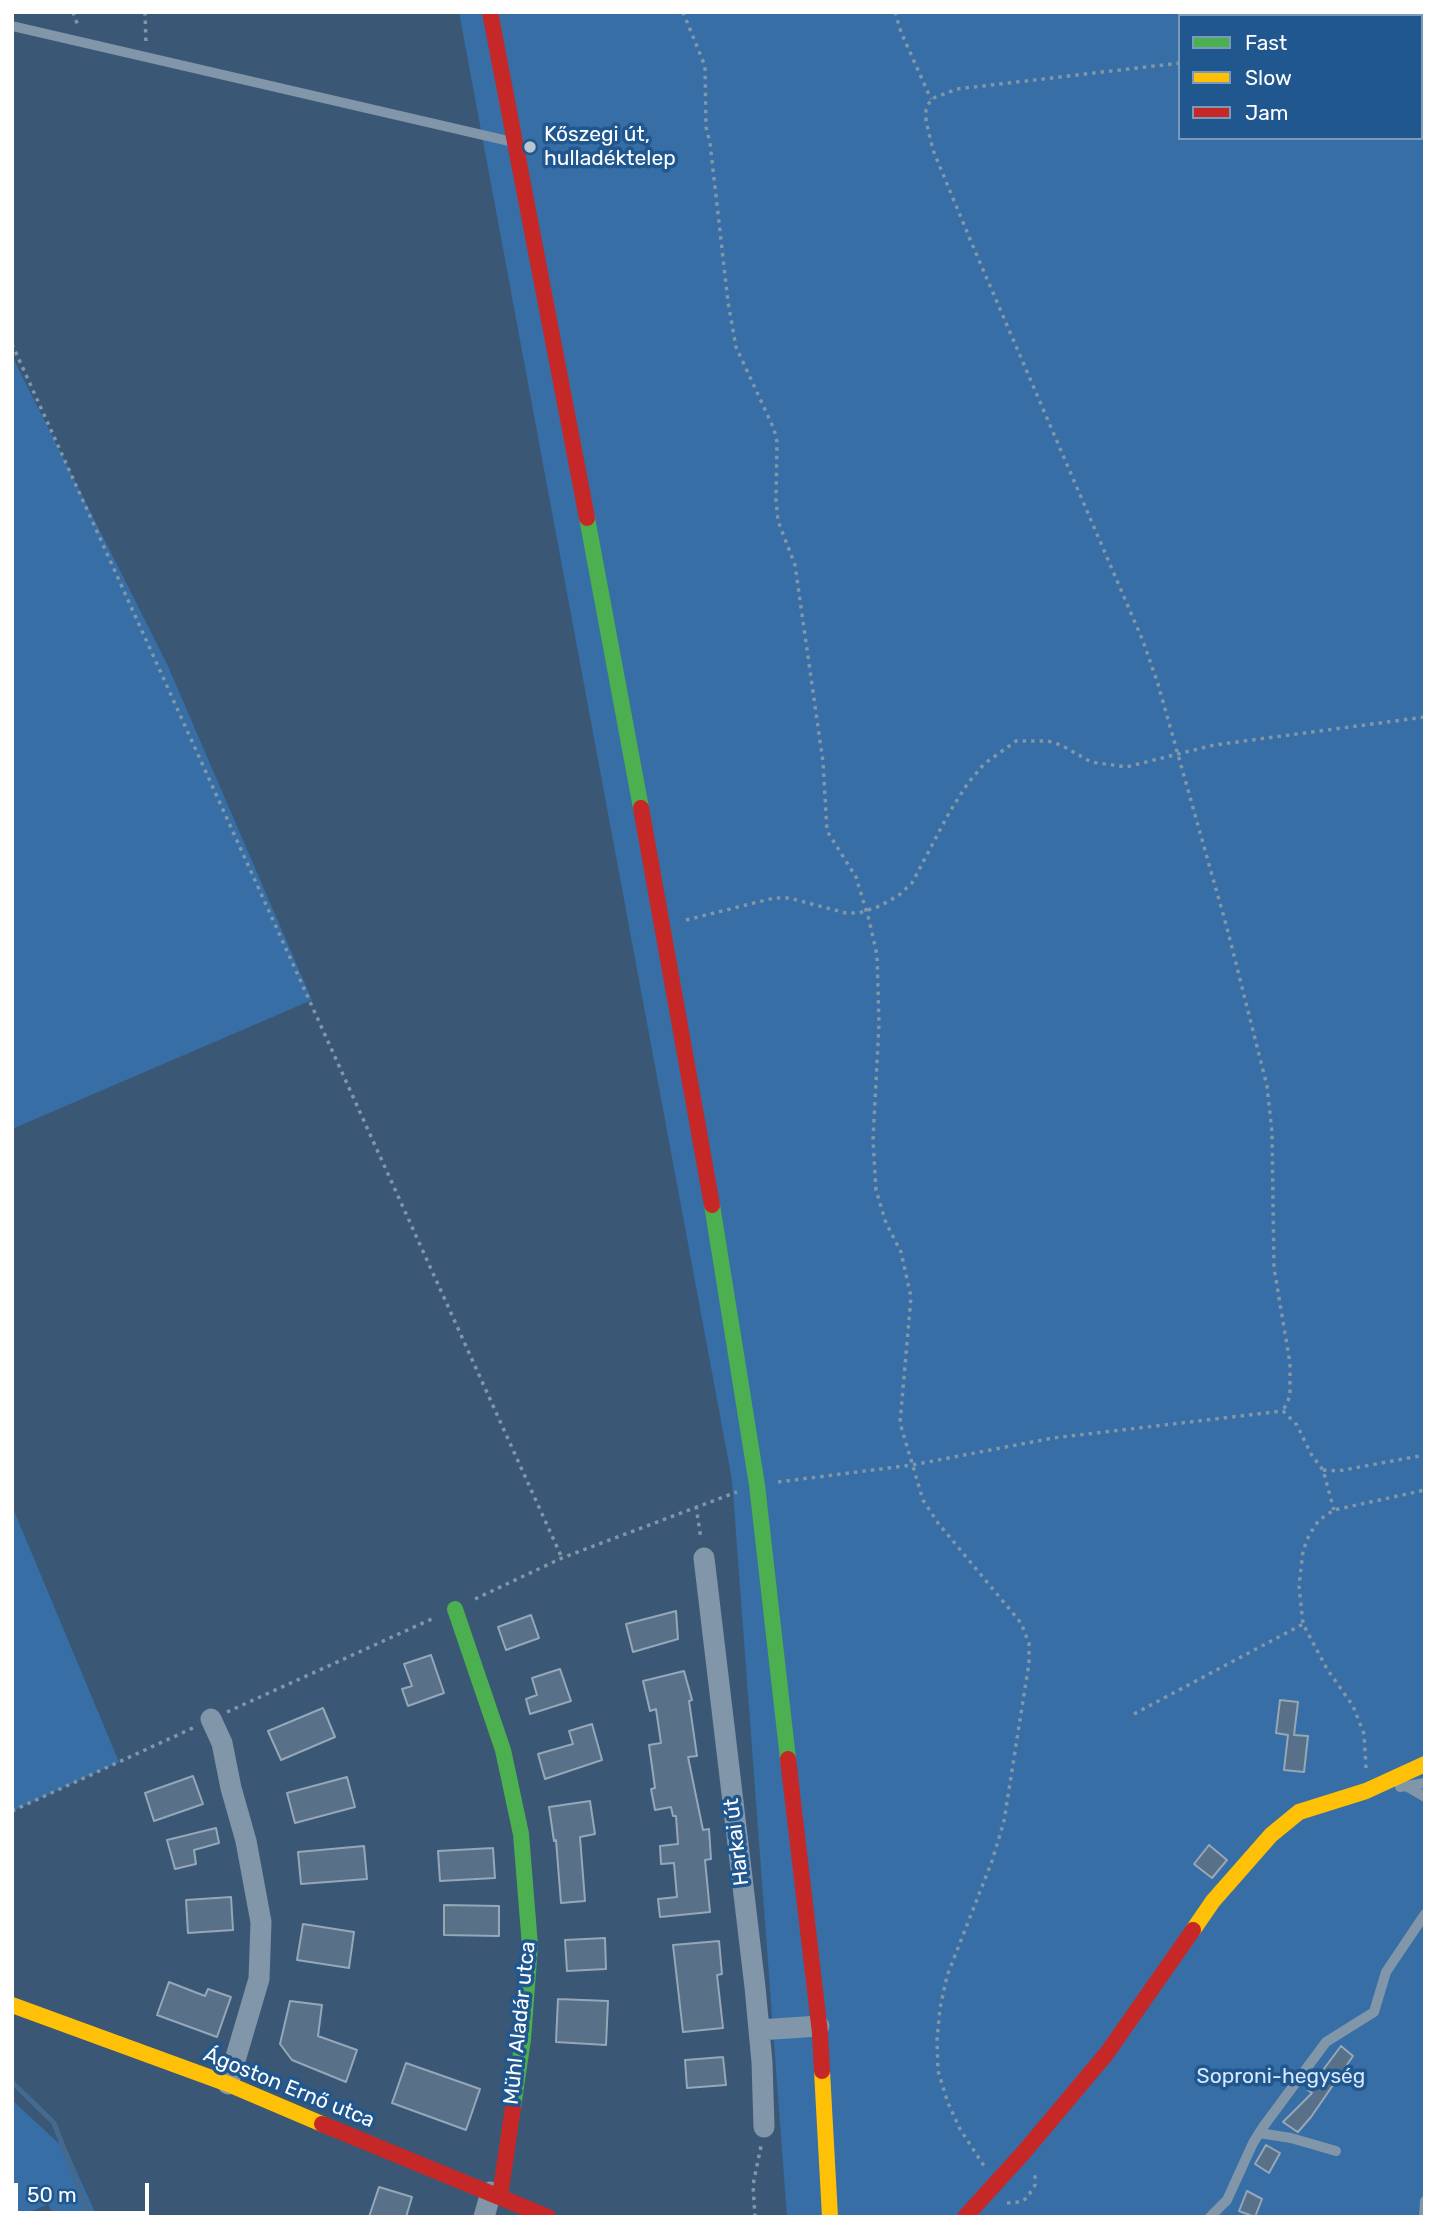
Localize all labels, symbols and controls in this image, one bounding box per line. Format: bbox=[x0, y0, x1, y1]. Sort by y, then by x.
legend bbox=[1178, 14, 1423, 140]
text: Fast bbox=[1245, 30, 1287, 55]
text: Slow bbox=[1245, 65, 1292, 90]
text: Jam bbox=[1245, 100, 1289, 125]
place label: Kőszegi út, hulladéktelep bbox=[544, 122, 676, 172]
marker: Kőszegi út, hulladéktelep bbox=[522, 139, 538, 155]
street label: Harkai út bbox=[719, 1797, 755, 1887]
street label: Mühl Aladár utca bbox=[499, 1940, 541, 2106]
street label: Ágoston Ernő utca bbox=[200, 2042, 378, 2134]
park label: Soproni-hegység bbox=[1197, 2064, 1365, 2090]
scale bar bbox=[18, 2170, 152, 2214]
text: 50 m bbox=[27, 2182, 77, 2207]

